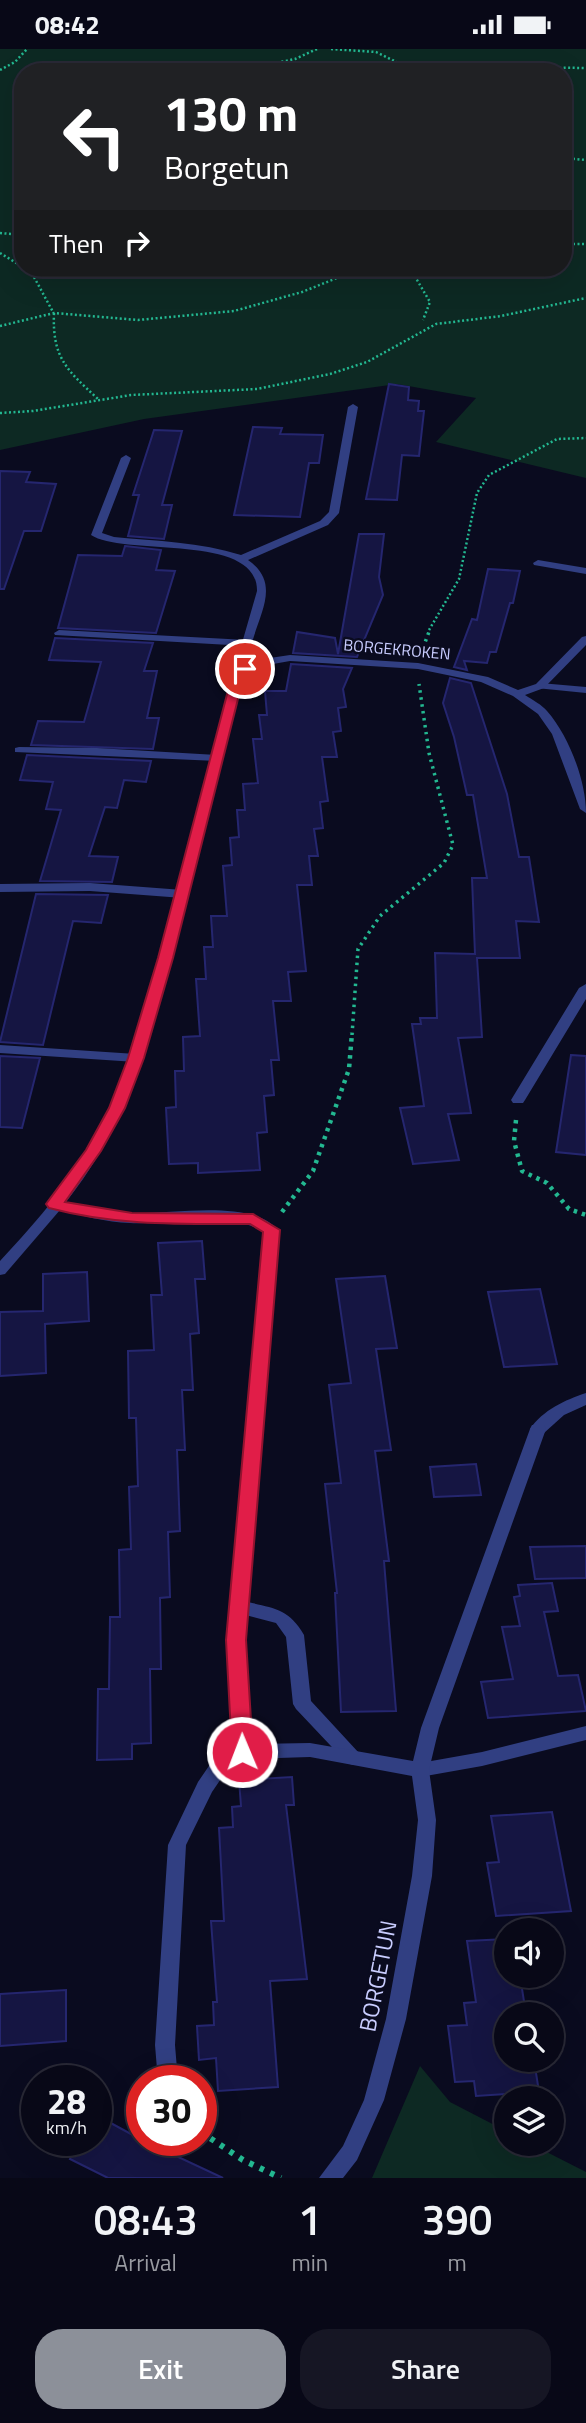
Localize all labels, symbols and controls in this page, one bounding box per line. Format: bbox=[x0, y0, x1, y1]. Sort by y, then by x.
text: 08:42 bbox=[35, 5, 100, 44]
text: 130 m bbox=[164, 75, 298, 150]
icon: left bbox=[49, 91, 140, 182]
text: Borgetun bbox=[164, 143, 289, 191]
text: Then bbox=[49, 224, 104, 263]
icon: right bbox=[118, 224, 156, 262]
street label: BORGEKROKEN bbox=[343, 632, 451, 666]
pin bbox=[215, 639, 275, 699]
icon: arrive bbox=[226, 650, 264, 688]
position arrow bbox=[205, 1715, 279, 1789]
street label: BORGETUN bbox=[350, 1917, 405, 2035]
map controls bbox=[494, 1918, 564, 2156]
button: sound bbox=[494, 1918, 564, 1988]
button: search bbox=[494, 2002, 564, 2072]
speed limit sign: 30 bbox=[126, 2065, 217, 2156]
text: 28 bbox=[47, 2074, 86, 2128]
button: layers bbox=[494, 2086, 564, 2156]
text: km/h bbox=[46, 2114, 87, 2141]
text: 08:43 bbox=[94, 2187, 198, 2251]
text: 1 bbox=[298, 2187, 322, 2251]
text: 390 bbox=[422, 2187, 492, 2251]
text: Arrival bbox=[115, 2245, 177, 2280]
text: min bbox=[291, 2245, 328, 2280]
text: m bbox=[447, 2245, 467, 2280]
button: Exit bbox=[35, 2329, 286, 2409]
button: Share bbox=[300, 2329, 551, 2409]

